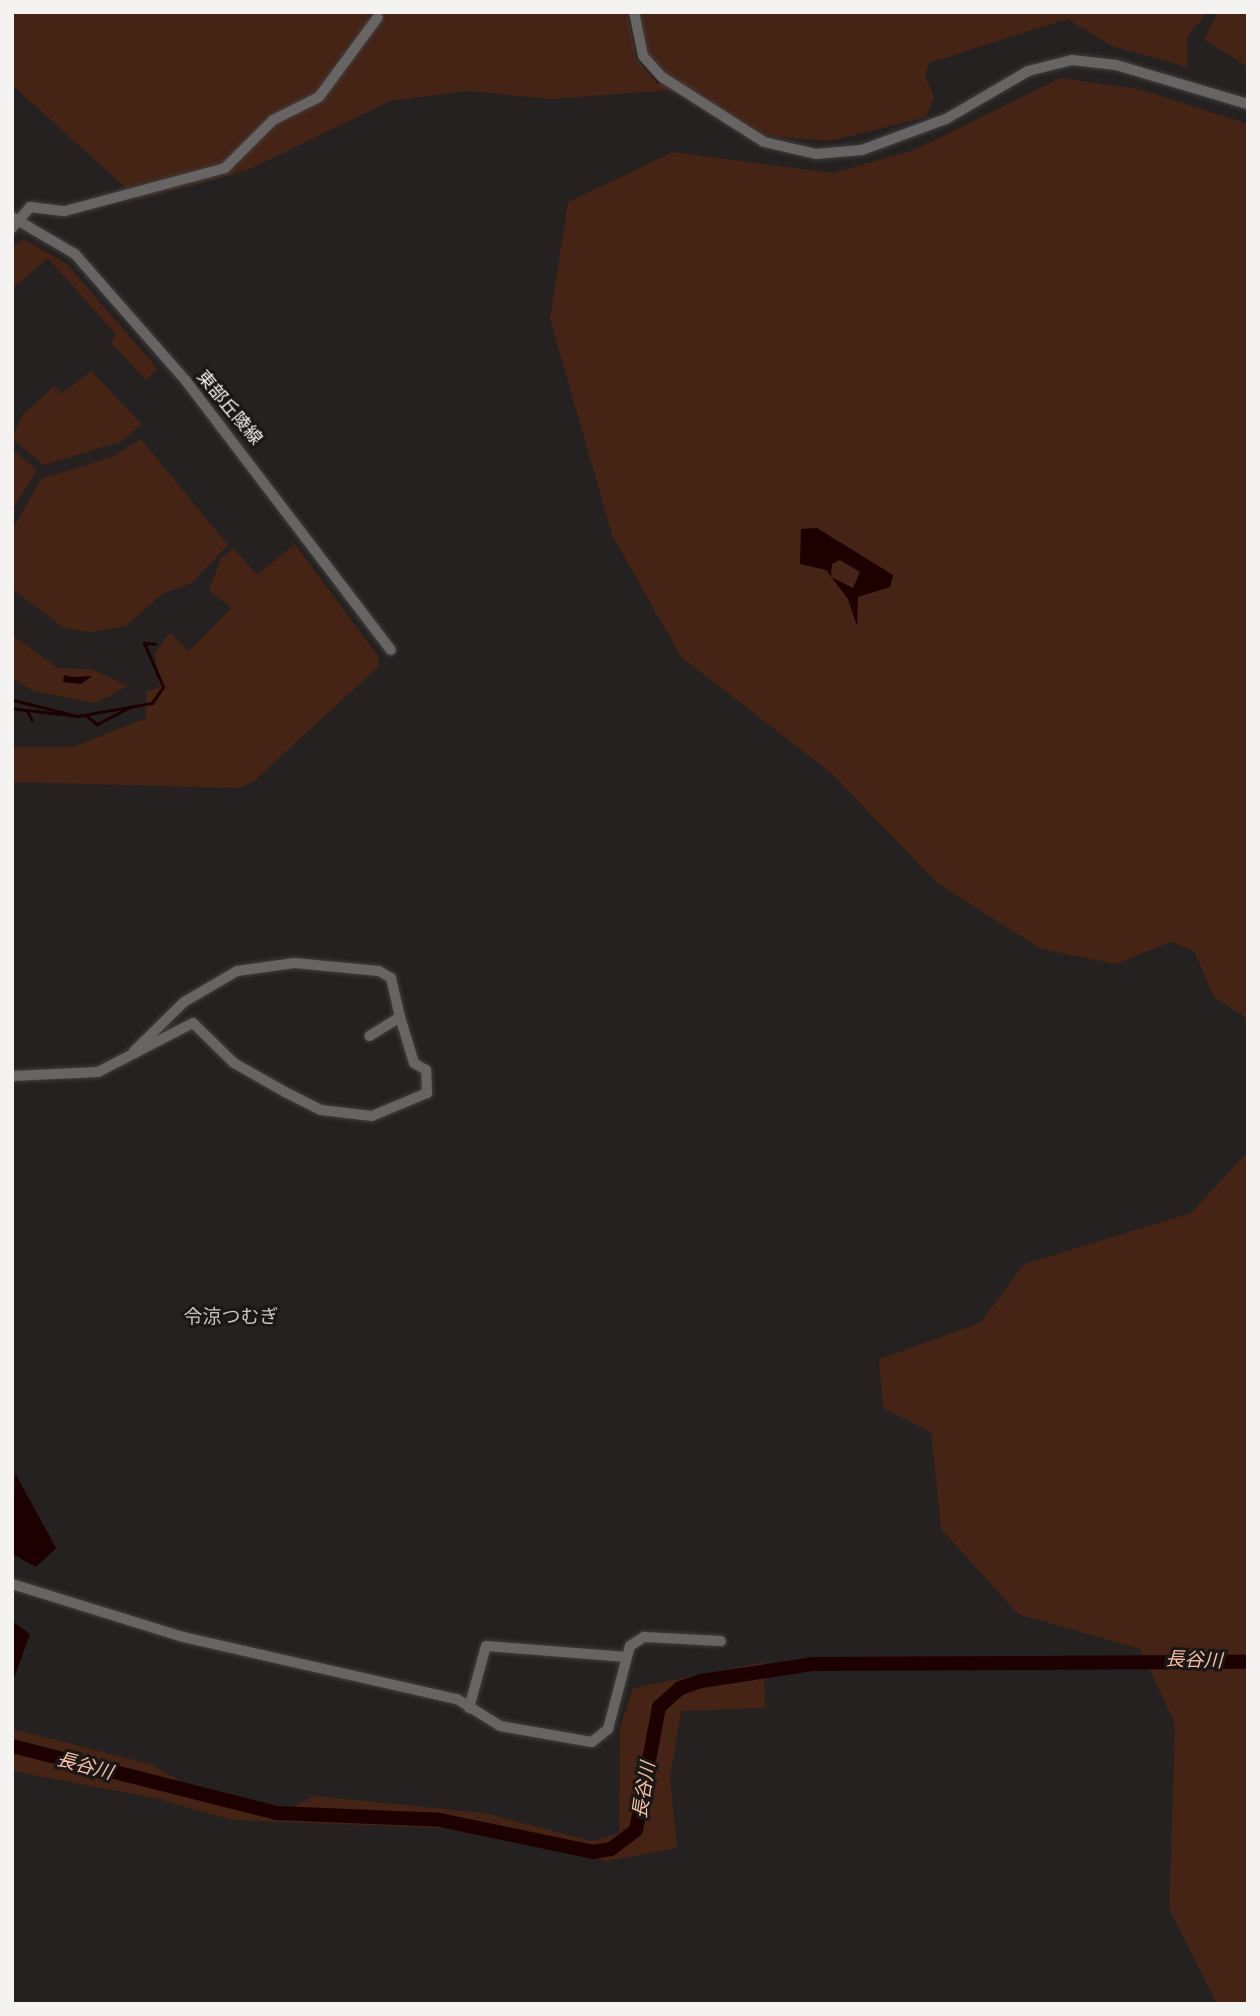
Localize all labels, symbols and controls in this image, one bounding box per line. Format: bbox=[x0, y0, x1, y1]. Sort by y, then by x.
street label: 東部丘陵線 bbox=[193, 366, 267, 448]
district label: 令涼つむぎ bbox=[184, 1305, 278, 1327]
water label: 長谷川 bbox=[1165, 1647, 1223, 1671]
water label: 長谷川 bbox=[55, 1747, 115, 1783]
water label: 長谷川 bbox=[627, 1760, 659, 1820]

